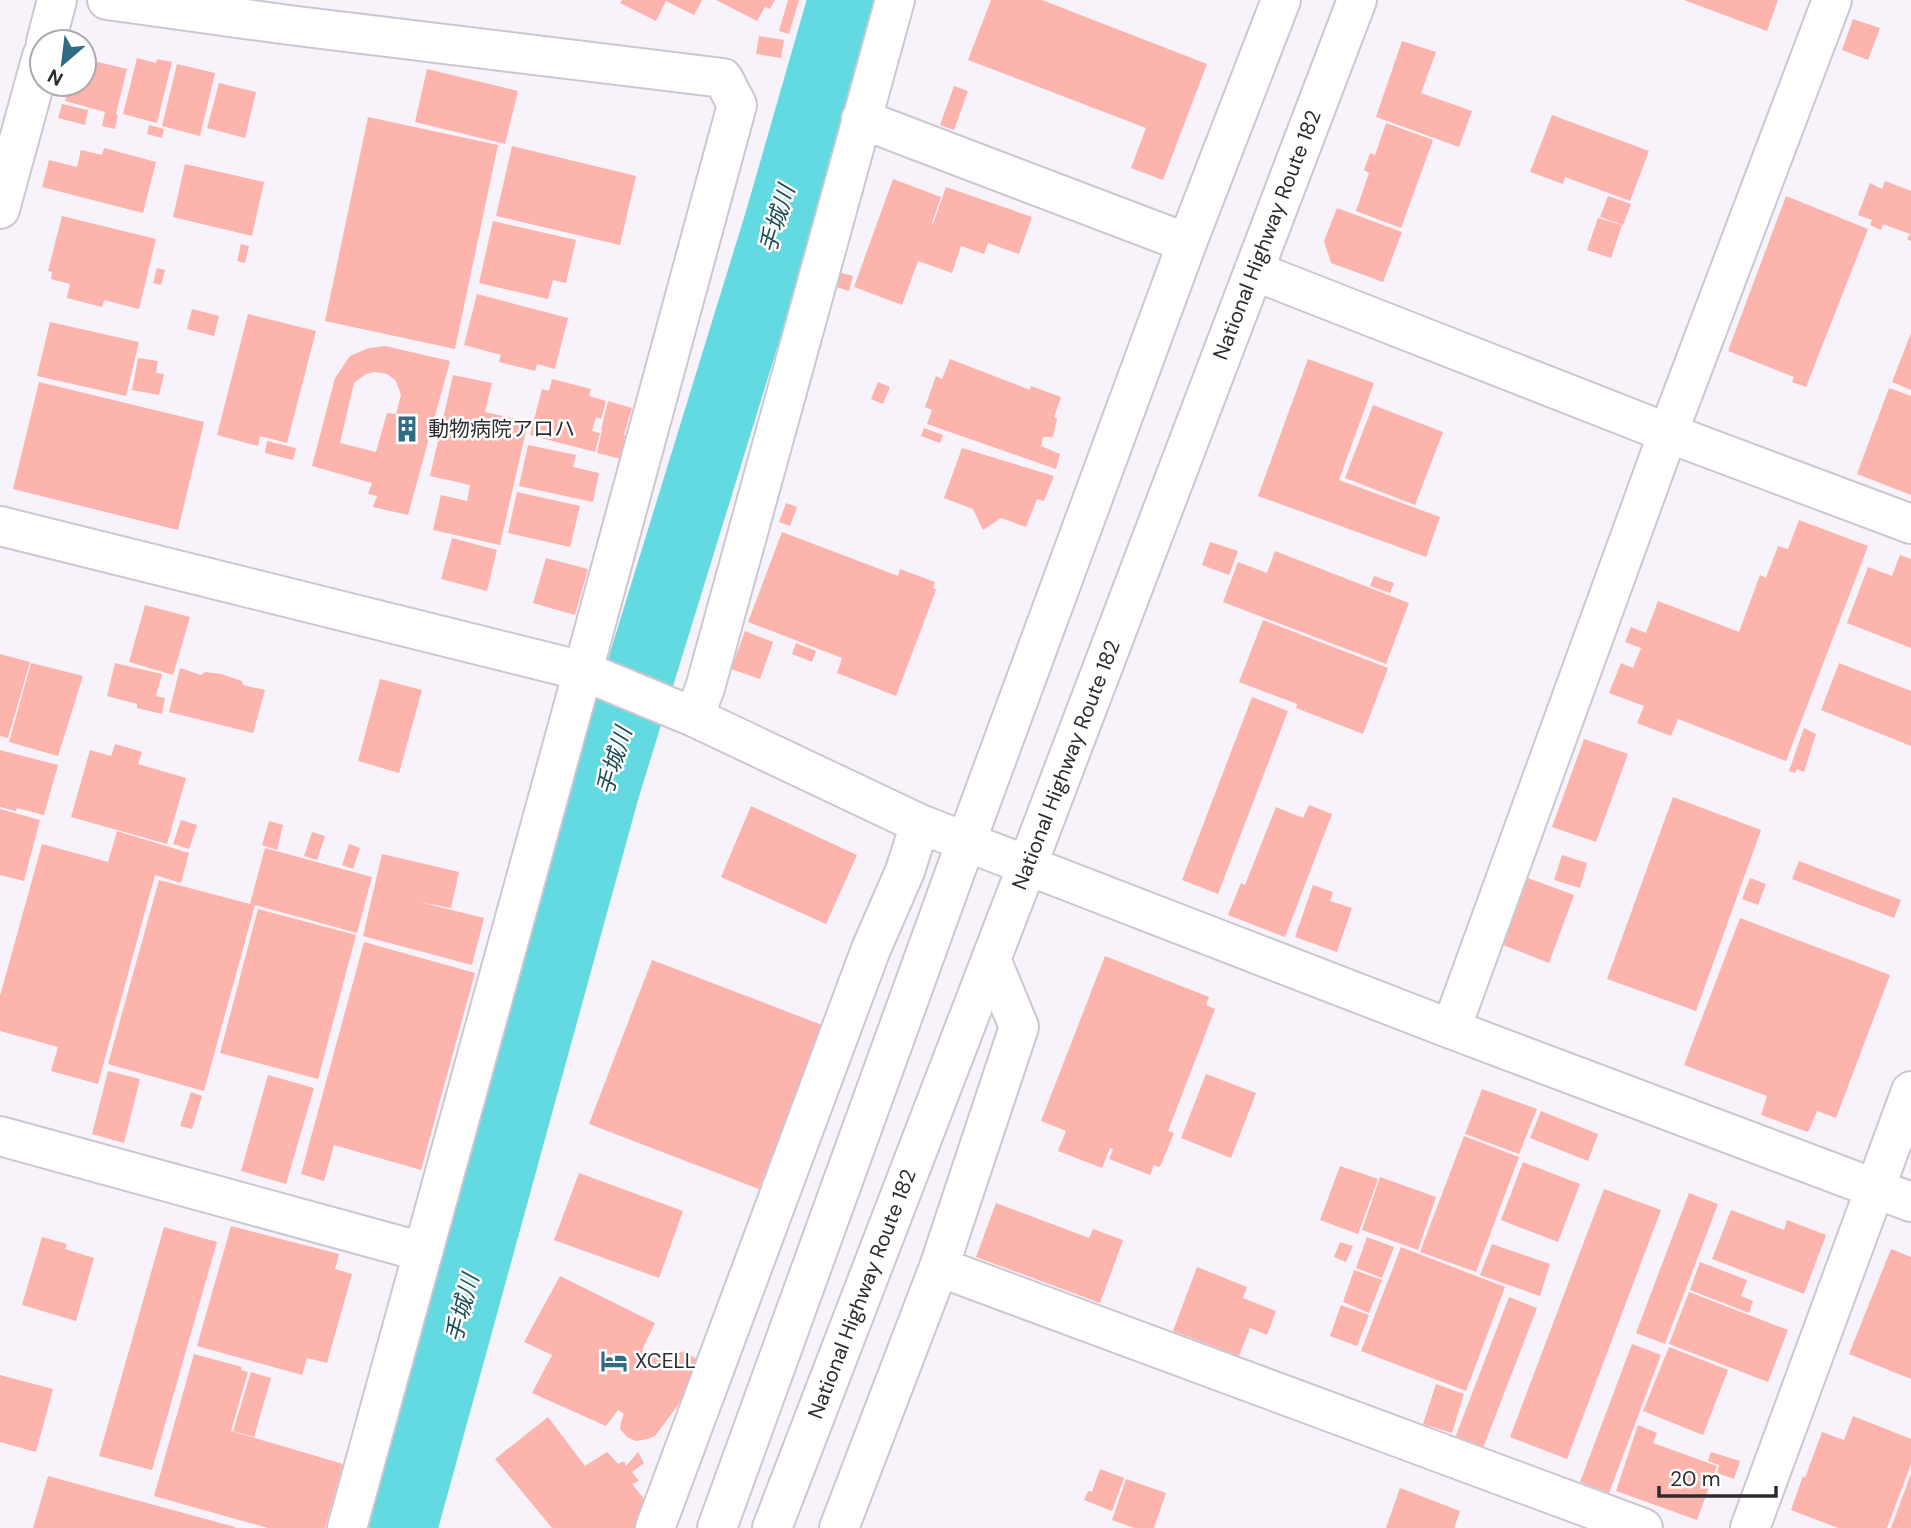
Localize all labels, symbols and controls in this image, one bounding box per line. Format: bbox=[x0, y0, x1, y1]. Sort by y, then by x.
north arrow bbox=[28, 28, 98, 98]
text: N bbox=[43, 63, 67, 92]
street label: National Highway Route 182 bbox=[1206, 106, 1328, 364]
water label: 手城川 bbox=[753, 179, 802, 256]
building icon: 動物病院アロハ bbox=[392, 414, 422, 444]
place label: 動物病院アロハ bbox=[428, 415, 575, 443]
street label: National Highway Route 182 bbox=[1005, 636, 1127, 894]
water label: 手城川 bbox=[590, 721, 639, 798]
street label: National Highway Route 182 bbox=[801, 1165, 923, 1423]
water label: 手城川 bbox=[439, 1268, 486, 1345]
hotel icon: XCELL bbox=[599, 1346, 629, 1376]
place label: XCELL bbox=[635, 1347, 696, 1375]
scale bar bbox=[1659, 1454, 1776, 1498]
text: 20 m bbox=[1670, 1465, 1721, 1493]

